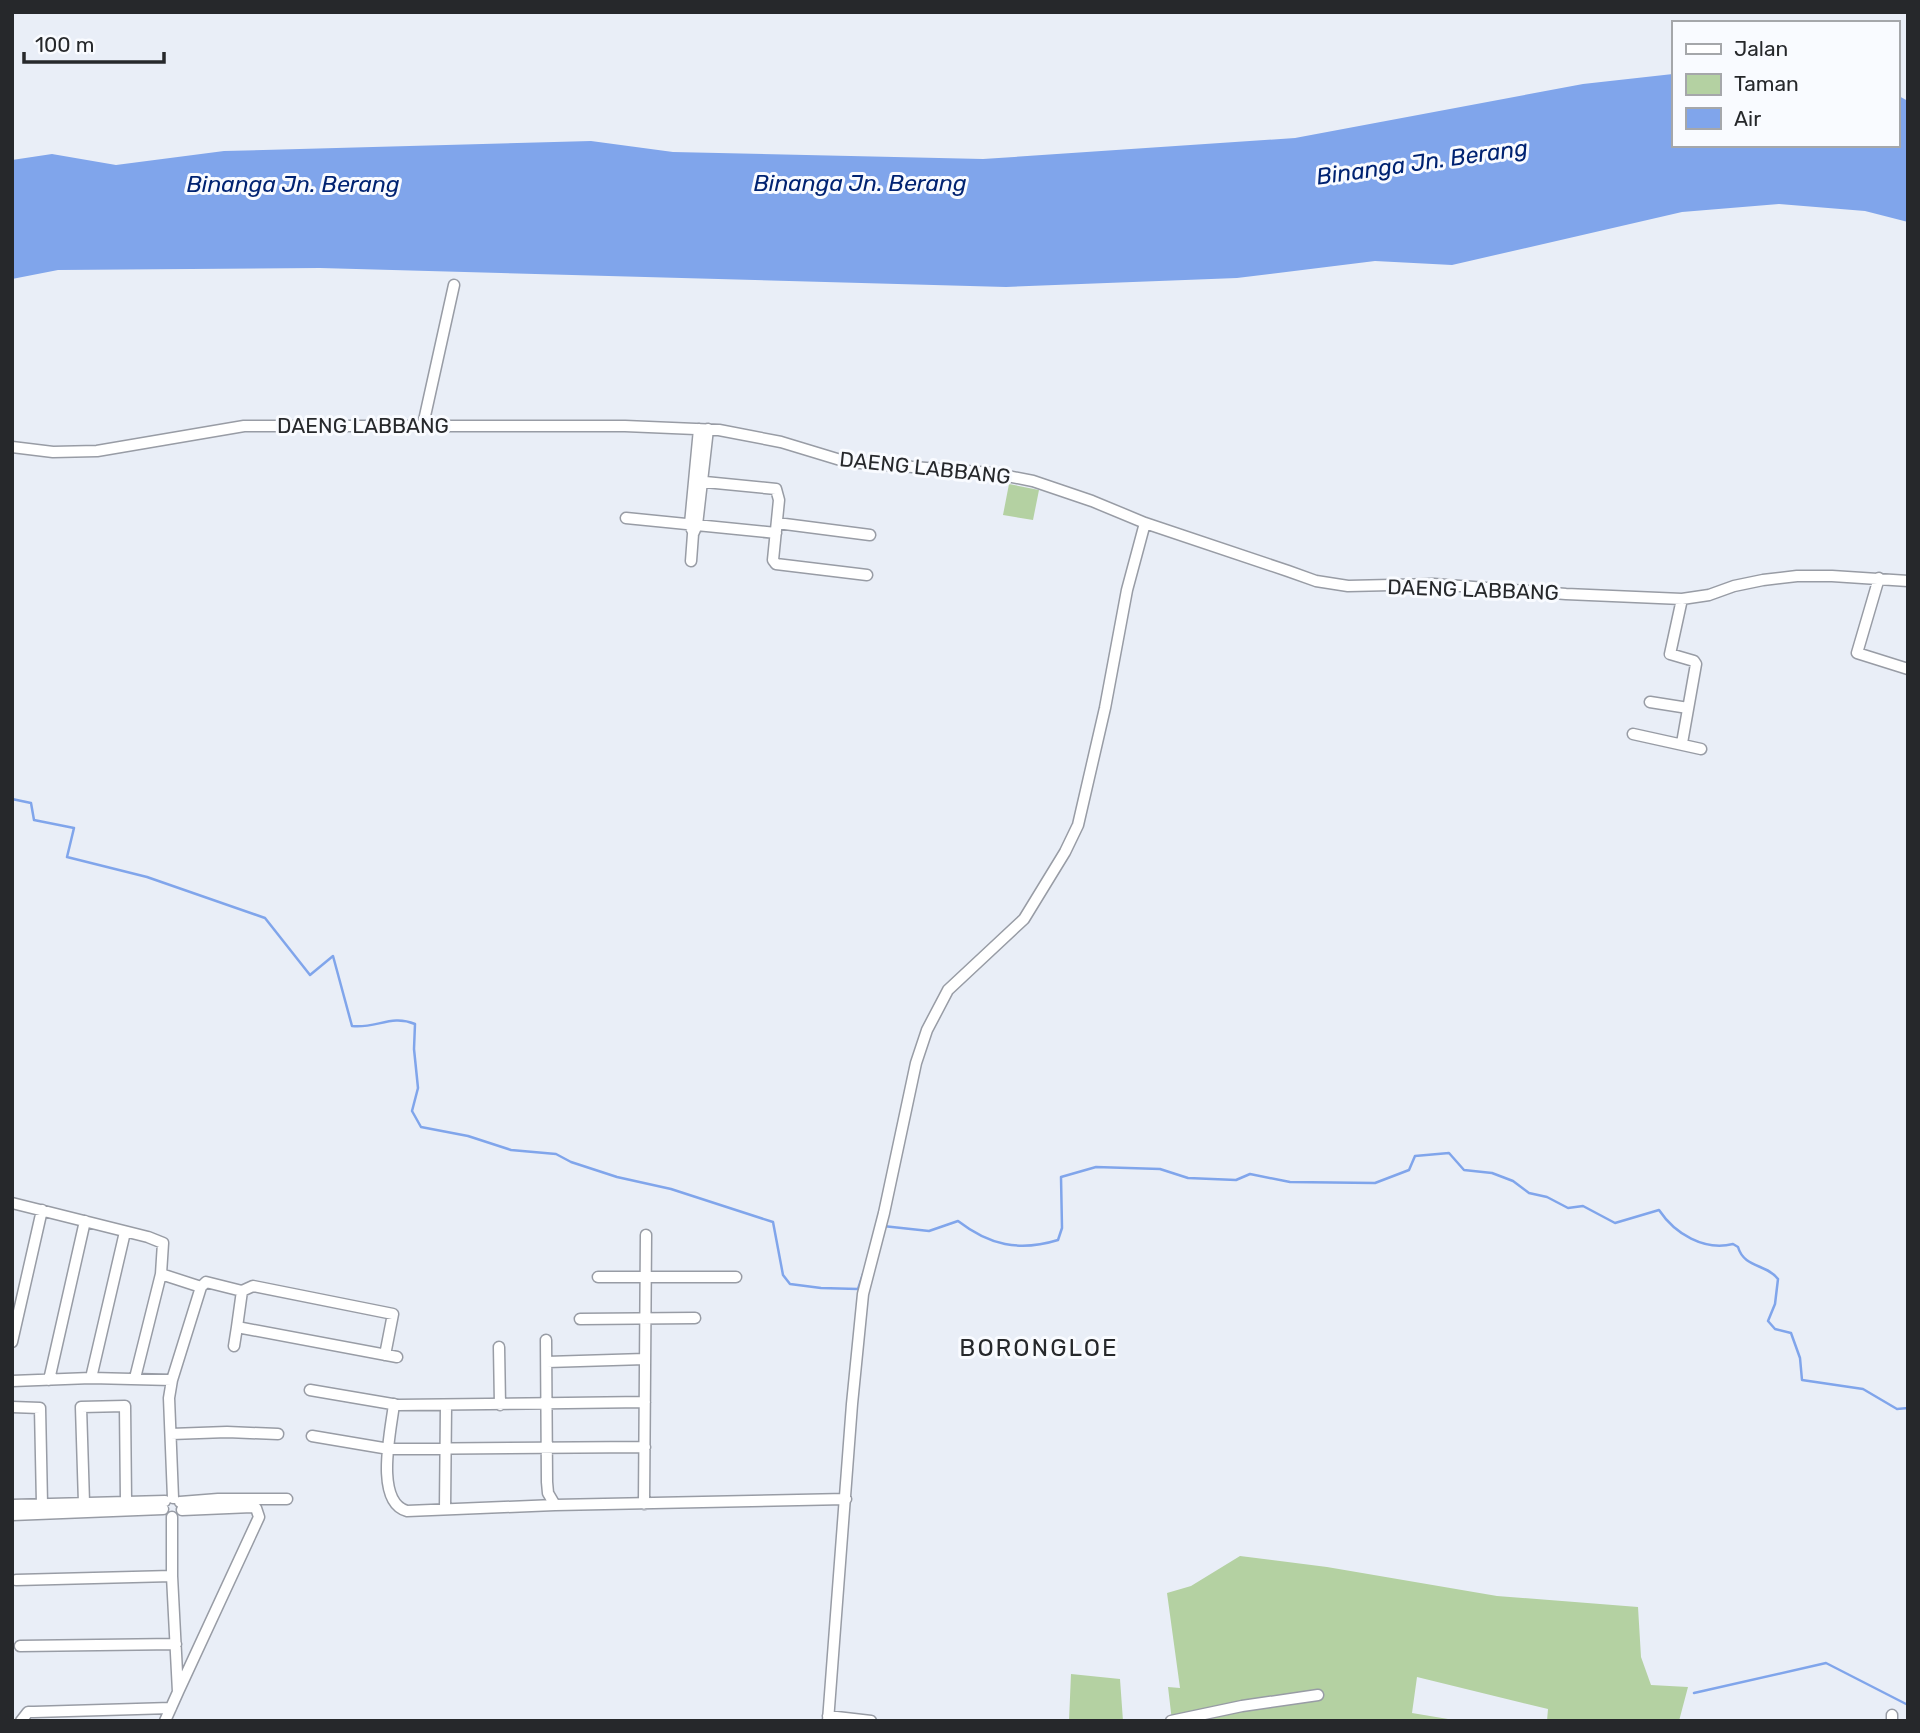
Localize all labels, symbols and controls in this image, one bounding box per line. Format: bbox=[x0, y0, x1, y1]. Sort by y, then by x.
scale bar bbox=[24, 21, 164, 65]
legend bbox=[1672, 21, 1899, 147]
text: 100 m bbox=[35, 32, 94, 57]
text: Jalan bbox=[1734, 36, 1788, 61]
text: Taman bbox=[1734, 71, 1799, 96]
text: Air bbox=[1734, 106, 1761, 131]
water label: Binanga Jn. Berang bbox=[1314, 133, 1530, 191]
water label: Binanga Jn. Berang bbox=[753, 169, 967, 197]
water label: Binanga Jn. Berang bbox=[186, 170, 400, 198]
street label: DAENG LABBANG bbox=[277, 413, 449, 438]
street label: DAENG LABBANG bbox=[838, 446, 1012, 489]
street label: DAENG LABBANG bbox=[1387, 574, 1559, 605]
district label: BORONGLOE bbox=[959, 1334, 1119, 1362]

